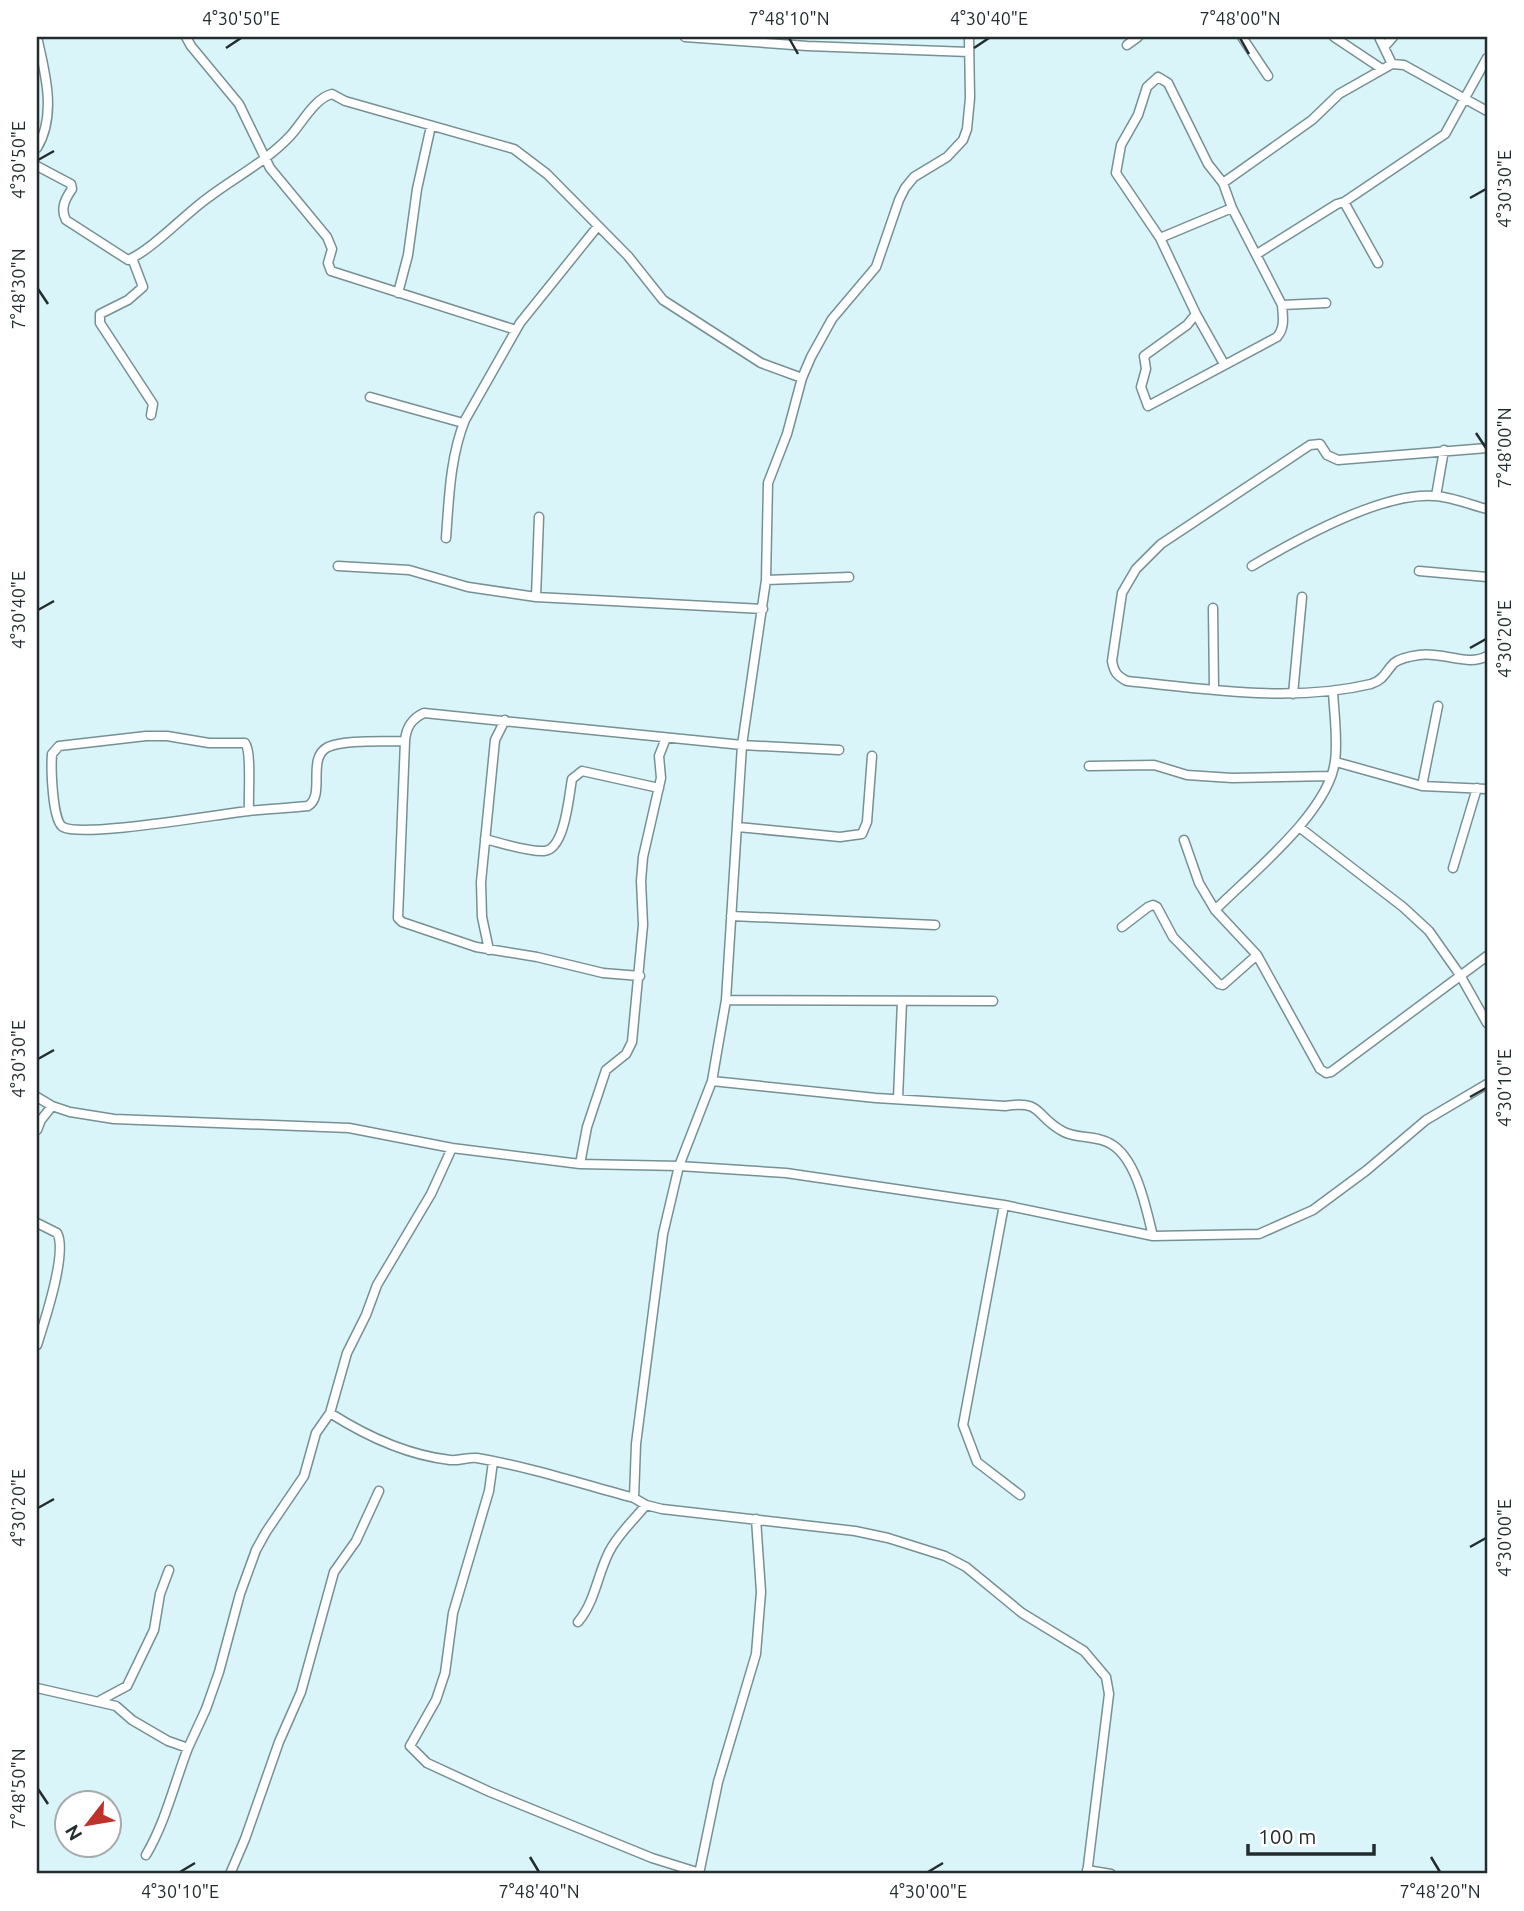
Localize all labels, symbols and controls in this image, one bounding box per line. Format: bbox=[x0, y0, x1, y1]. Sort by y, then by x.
text: 4°30'50"E bbox=[202, 8, 280, 28]
text: 7°48'10"N bbox=[749, 8, 829, 28]
text: 4°30'40"E bbox=[950, 8, 1028, 28]
text: 7°48'00"N bbox=[1200, 8, 1280, 28]
text: 4°30'50"E bbox=[8, 121, 28, 199]
text: 4°30'30"E bbox=[1494, 150, 1514, 228]
text: 7°48'30"N bbox=[8, 249, 28, 329]
text: 7°48'00"N bbox=[1494, 408, 1514, 488]
text: 4°30'40"E bbox=[8, 571, 28, 649]
text: 4°30'20"E bbox=[1494, 600, 1514, 678]
text: 4°30'30"E bbox=[8, 1020, 28, 1098]
text: 4°30'10"E bbox=[1494, 1049, 1514, 1127]
text: 4°30'20"E bbox=[8, 1469, 28, 1547]
text: 4°30'00"E bbox=[1494, 1499, 1514, 1577]
text: 7°48'50"N bbox=[8, 1749, 28, 1829]
north arrow bbox=[52, 1788, 122, 1858]
scale bar bbox=[1248, 1813, 1374, 1857]
text: N bbox=[60, 1821, 87, 1845]
text: 100 m bbox=[1258, 1824, 1316, 1848]
text: 4°30'10"E bbox=[141, 1881, 219, 1901]
text: 7°48'40"N bbox=[499, 1881, 579, 1901]
text: 4°30'00"E bbox=[889, 1881, 967, 1901]
text: 7°48'20"N bbox=[1400, 1881, 1480, 1901]

